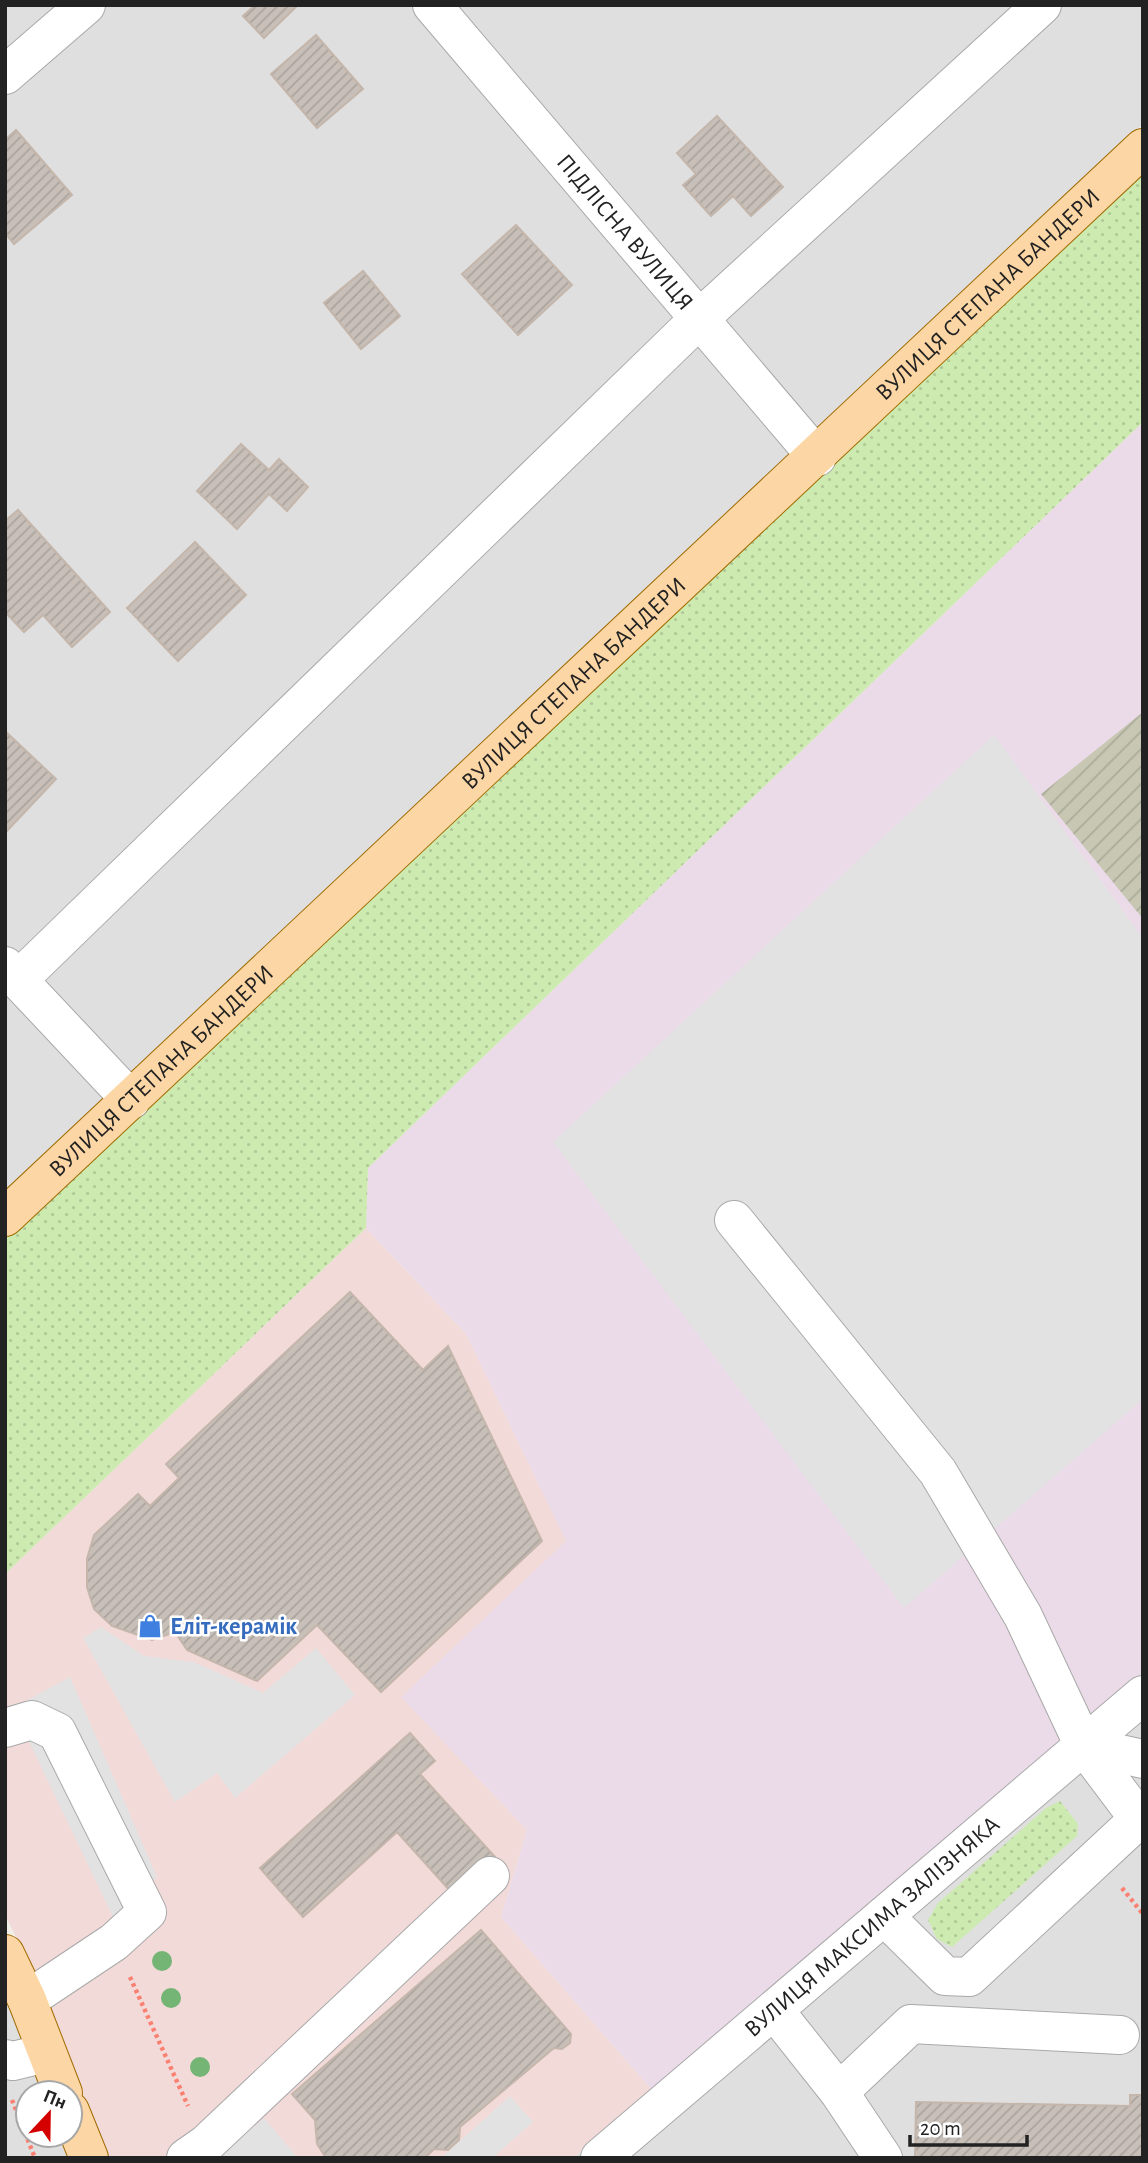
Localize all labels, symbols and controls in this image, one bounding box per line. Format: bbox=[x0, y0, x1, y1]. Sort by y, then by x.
street label: ПІДЛІСНА ВУЛИЦЯ bbox=[552, 150, 697, 315]
street label: ВУЛИЦЯ СТЕПАНА БАНДЕРИ bbox=[872, 184, 1105, 405]
street label: ВУЛИЦЯ СТЕПАНА БАНДЕРИ bbox=[458, 573, 691, 794]
street label: ВУЛИЦЯ СТЕПАНА БАНДЕРИ bbox=[45, 961, 278, 1182]
shop icon: Еліт-керамік bbox=[136, 1612, 164, 1640]
place label: Еліт-керамік bbox=[170, 1615, 297, 1639]
street label: ВУЛИЦЯ МАКСИМА ЗАЛІЗНЯКА bbox=[740, 1812, 1004, 2042]
north arrow bbox=[14, 2079, 84, 2149]
text: Пн bbox=[41, 2086, 69, 2113]
scale bar bbox=[910, 2104, 1027, 2148]
text: 20 m bbox=[920, 2118, 961, 2139]

